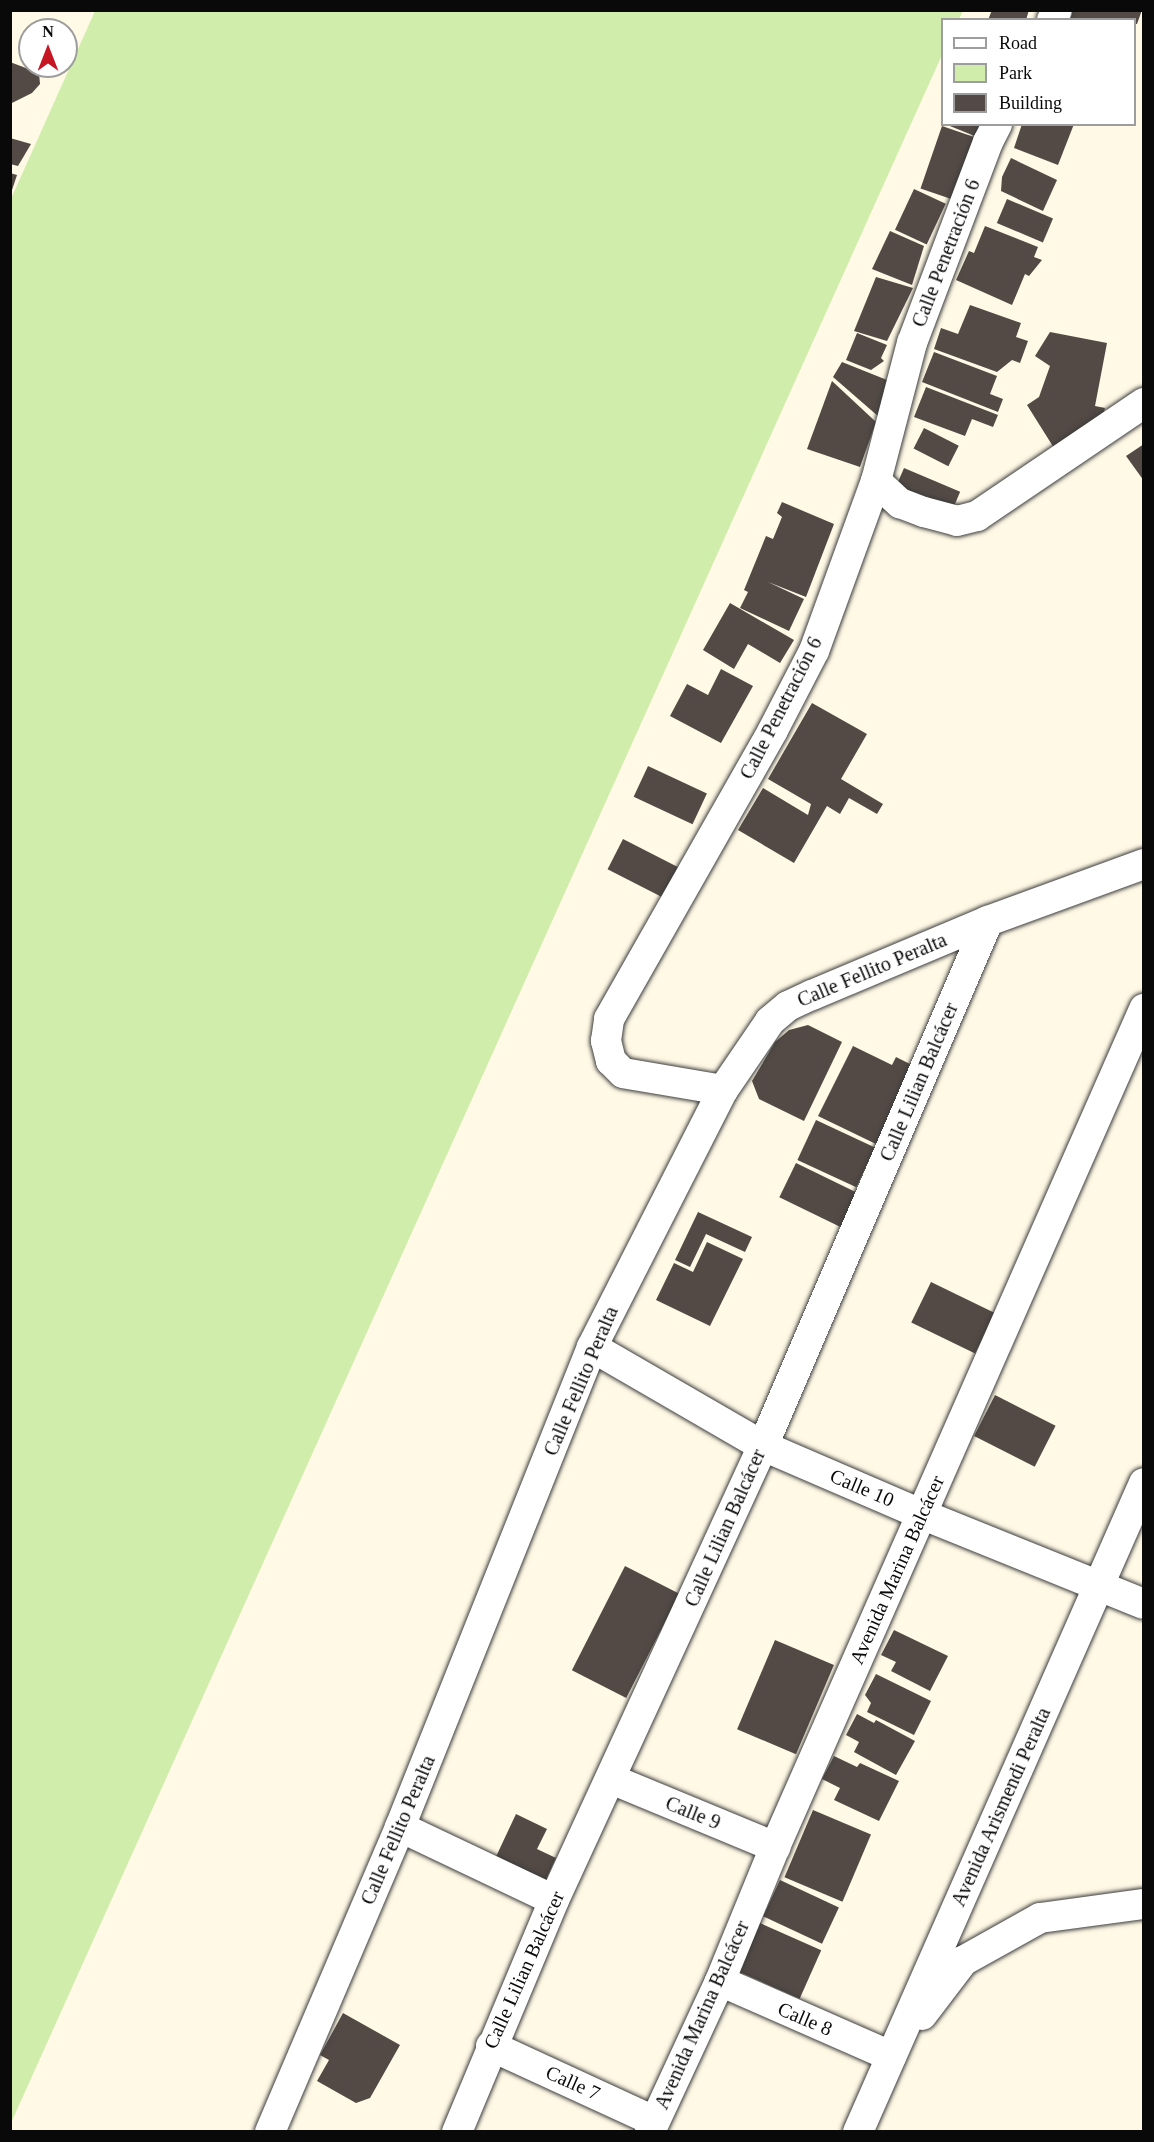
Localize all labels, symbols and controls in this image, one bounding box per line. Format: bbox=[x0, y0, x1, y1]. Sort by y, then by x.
north arrow bbox=[18, 18, 78, 78]
legend bbox=[941, 18, 1136, 126]
text: N bbox=[42, 23, 54, 40]
text: Road bbox=[999, 33, 1037, 53]
text: Park bbox=[999, 63, 1032, 83]
text: Building bbox=[999, 93, 1062, 113]
street label: Calle Penetración 6 bbox=[907, 176, 985, 330]
street label: Calle Penetración 6 bbox=[735, 633, 827, 783]
street label: Calle Fellito Peralta bbox=[794, 928, 950, 1012]
street label: Calle Lilian Balcácer bbox=[875, 999, 963, 1165]
street label: Calle Fellito Peralta bbox=[539, 1303, 623, 1459]
street label: Calle Lilian Balcácer bbox=[679, 1446, 771, 1610]
street label: Calle 10 bbox=[826, 1464, 898, 1512]
street label: Avenida Marina Balcácer bbox=[845, 1472, 949, 1668]
street label: Avenida Arismendi Peralta bbox=[946, 1703, 1056, 1911]
street label: Calle Fellito Peralta bbox=[356, 1752, 440, 1908]
street label: Calle 9 bbox=[662, 1791, 724, 1835]
street label: Calle Lilian Balcácer bbox=[478, 1888, 570, 2052]
street label: Avenida Marina Balcácer bbox=[650, 1917, 754, 2113]
street label: Calle 8 bbox=[774, 1997, 836, 2041]
street label: Calle 7 bbox=[542, 2060, 604, 2106]

